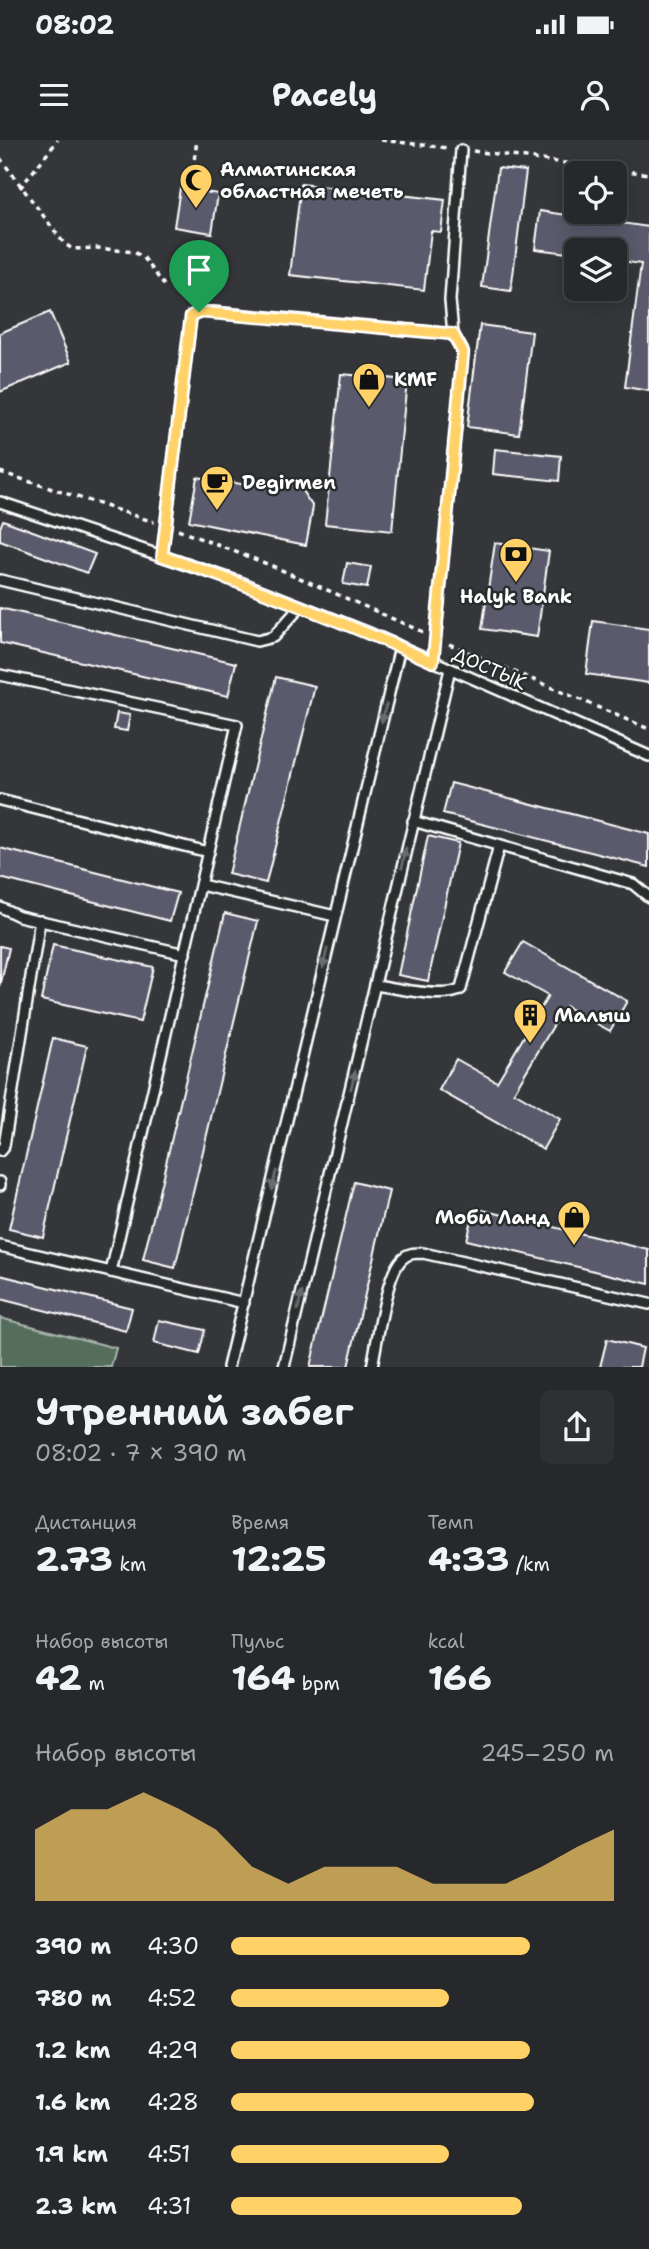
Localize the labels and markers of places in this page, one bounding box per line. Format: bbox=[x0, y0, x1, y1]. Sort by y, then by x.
place label: Алматинская областная мечеть bbox=[220, 157, 403, 204]
mosque icon: Алматинская областная мечеть bbox=[177, 161, 215, 210]
pin bbox=[169, 240, 229, 312]
shop icon: KMF bbox=[350, 360, 388, 409]
place label: KMF bbox=[394, 367, 437, 392]
cafe icon: Degirmen bbox=[198, 463, 236, 512]
place label: Degirmen bbox=[242, 470, 336, 495]
bank icon: Halyk Bank bbox=[497, 535, 535, 584]
place label: Halyk Bank bbox=[460, 584, 572, 609]
building icon: Малыш bbox=[511, 996, 549, 1045]
place label: Малыш bbox=[554, 1003, 631, 1028]
shop icon: Моби Ланд bbox=[555, 1198, 593, 1247]
place label: Моби Ланд bbox=[435, 1205, 551, 1230]

